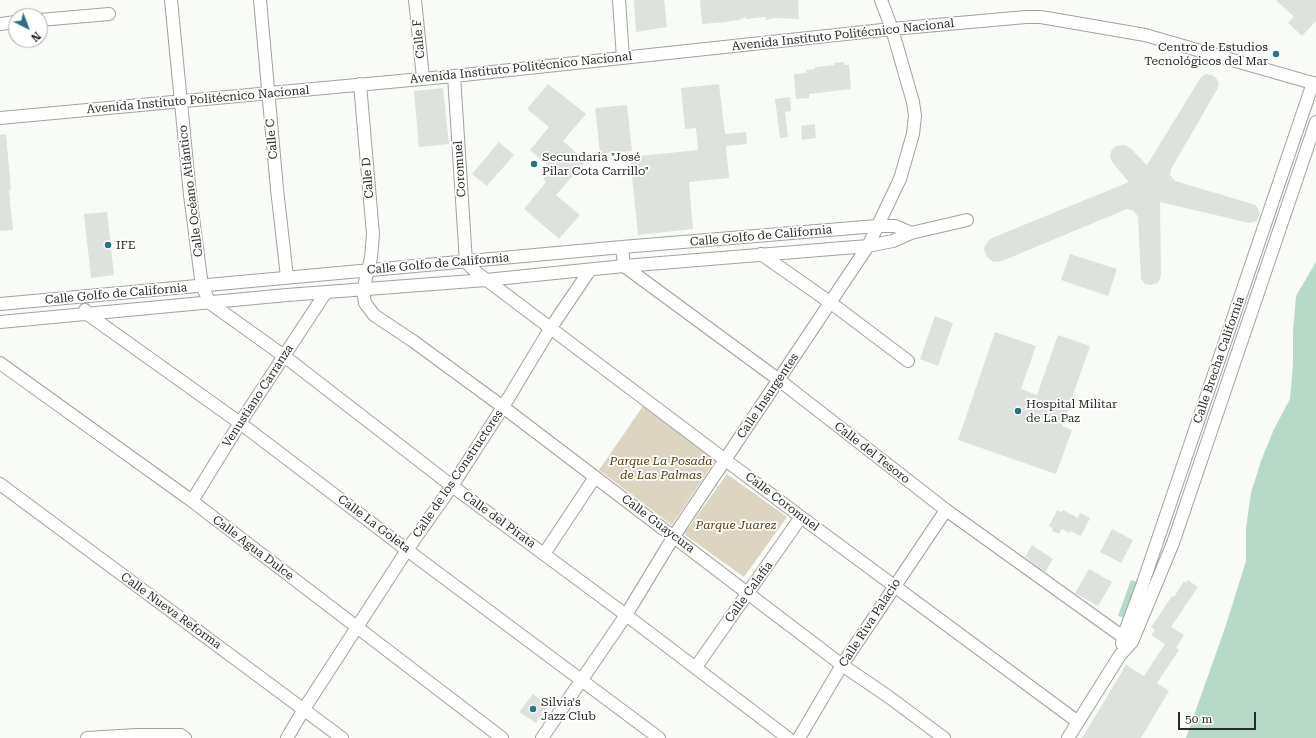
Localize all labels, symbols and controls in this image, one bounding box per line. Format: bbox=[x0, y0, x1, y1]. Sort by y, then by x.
north arrow bbox=[8, 8, 48, 48]
street label: Avenida Instituto Politécnico Nacional bbox=[731, 16, 955, 54]
street label: Calle F bbox=[410, 19, 428, 59]
text: N bbox=[28, 29, 43, 44]
place label: Centro de Estudios Tecnológicos del Mar bbox=[1144, 40, 1268, 68]
street label: Avenida Instituto Politécnico Nacional bbox=[409, 49, 633, 87]
marker: Centro de Estudios Tecnológicos del Mar bbox=[1271, 49, 1281, 59]
street label: Avenida Instituto Politécnico Nacional bbox=[86, 83, 310, 117]
street label: Calle C bbox=[263, 118, 281, 160]
street label: Calle Océano Atlántico bbox=[176, 124, 206, 258]
street label: Coromuel bbox=[451, 140, 469, 198]
place label: Secundaria "José Pilar Cota Carrillo" bbox=[542, 150, 649, 178]
street label: Calle D bbox=[359, 157, 377, 199]
marker: Secundaria "José Pilar Cota Carrillo" bbox=[529, 159, 539, 169]
street label: Calle Golfo de California bbox=[689, 223, 833, 249]
place label: IFE bbox=[116, 238, 135, 252]
marker: IFE bbox=[103, 240, 113, 250]
street label: Calle Golfo de California bbox=[366, 251, 510, 277]
street label: Calle Golfo de California bbox=[44, 281, 188, 307]
street label: Calle Brecha California bbox=[1190, 295, 1248, 425]
street label: Venustiano Carranza bbox=[219, 342, 297, 450]
street label: Calle Insurgentes bbox=[734, 351, 802, 441]
place label: Hospital Militar de La Paz bbox=[1026, 397, 1117, 425]
marker: Hospital Militar de La Paz bbox=[1013, 406, 1023, 416]
street label: Calle de los Constructores bbox=[410, 407, 506, 541]
street label: Calle del Tesoro bbox=[831, 419, 913, 487]
park label: Parque La Posada de Las Palmas bbox=[610, 454, 712, 482]
street label: Calle Coromuel bbox=[742, 470, 822, 534]
street label: Calle del Pirata bbox=[460, 489, 538, 551]
street label: Calle La Goleta bbox=[335, 492, 413, 556]
street label: Calle Guaycura bbox=[619, 492, 697, 556]
street label: Calle Agua Dulce bbox=[209, 513, 297, 583]
park label: Parque Juarez bbox=[696, 518, 776, 532]
street label: Calle Calafia bbox=[722, 559, 776, 625]
street label: Calle Nueva Reforma bbox=[118, 570, 224, 652]
street label: Calle Riva Palacio bbox=[836, 576, 904, 670]
place label: Silvia's Jazz Club bbox=[541, 695, 596, 723]
marker: Silvia's Jazz Club bbox=[528, 704, 538, 714]
scale bar bbox=[1180, 704, 1258, 730]
text: 50 m bbox=[1185, 712, 1212, 726]

